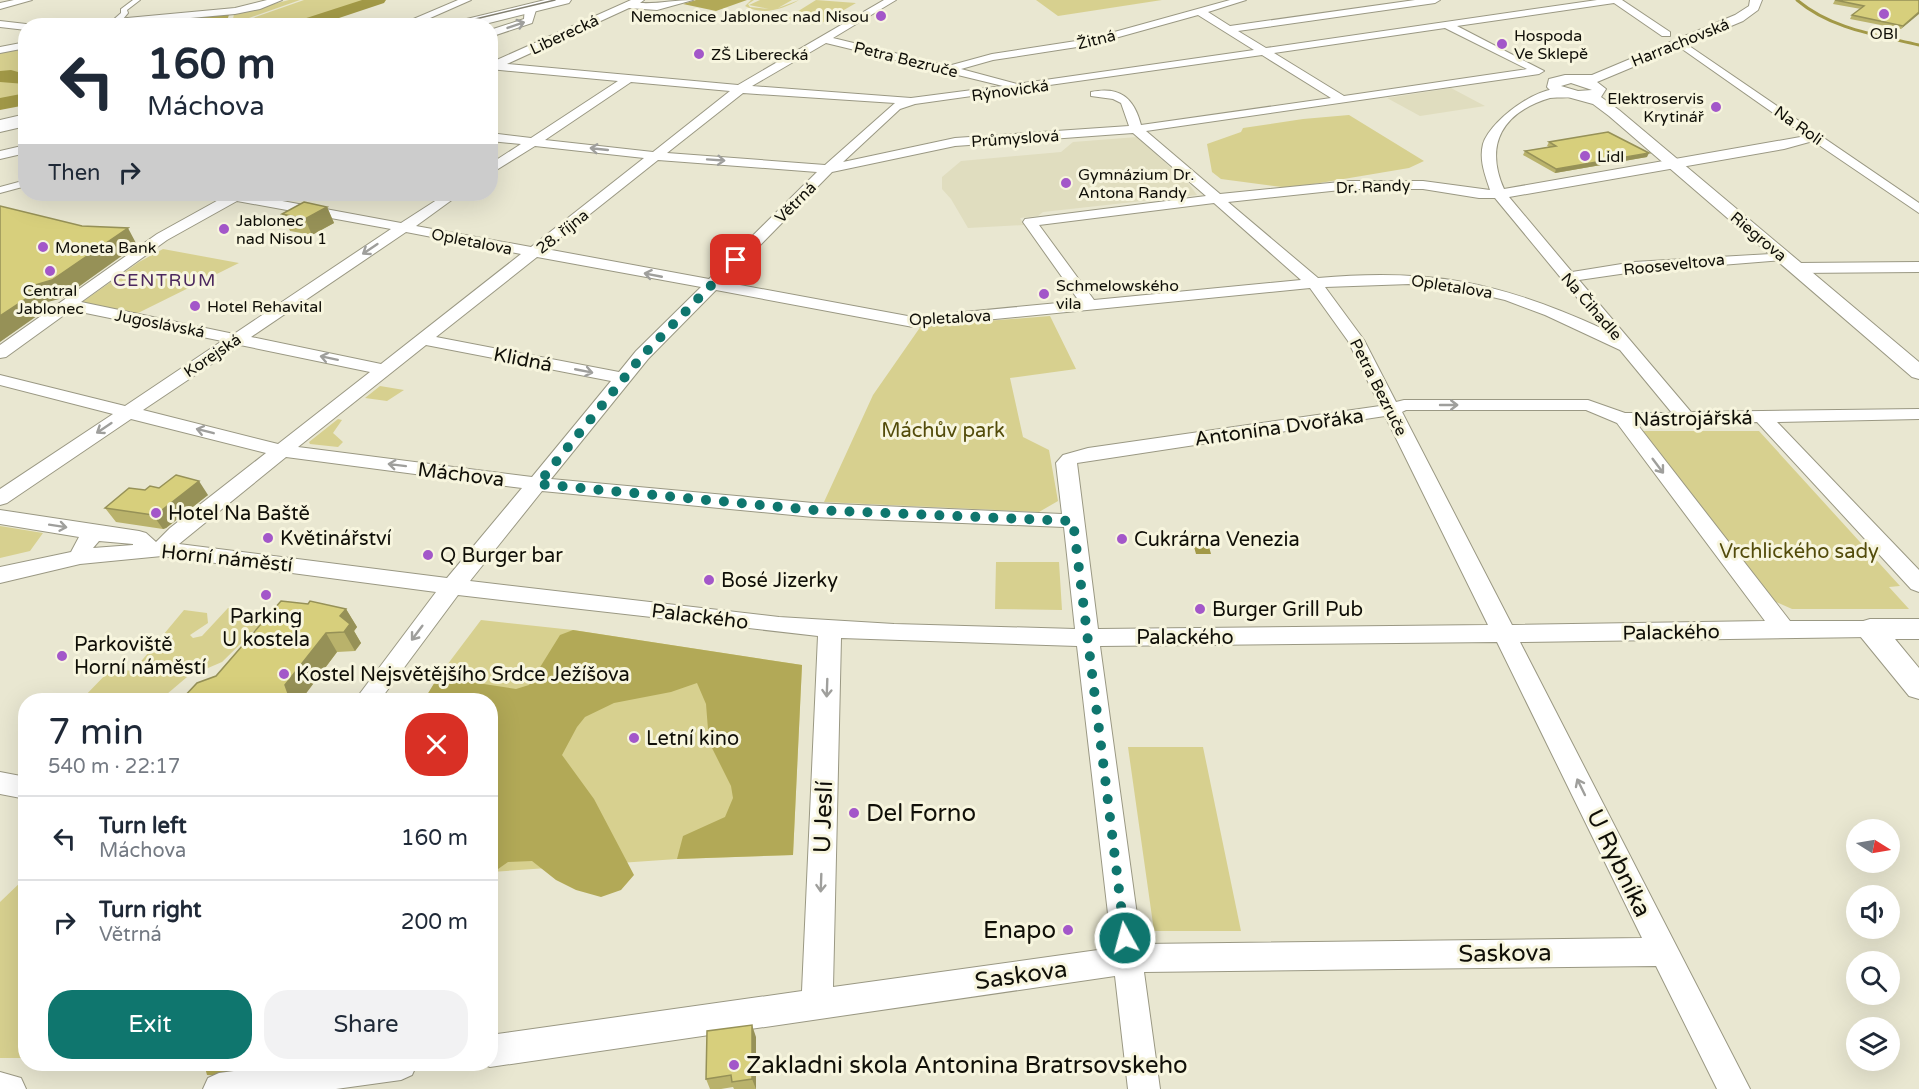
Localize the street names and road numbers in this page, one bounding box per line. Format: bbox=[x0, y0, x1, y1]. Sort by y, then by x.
street label: Liberecká bbox=[527, 10, 602, 59]
street label: Harrachovská bbox=[1628, 14, 1732, 72]
street label: Žitná bbox=[1075, 26, 1118, 54]
street label: Petra Bezruče bbox=[852, 37, 960, 83]
street label: Rýnovická bbox=[970, 76, 1050, 106]
street label: Na Roli bbox=[1770, 102, 1827, 150]
street label: Průmyslová bbox=[970, 126, 1060, 152]
street label: Dr. Randy bbox=[1335, 176, 1411, 198]
street label: Větrná bbox=[771, 178, 821, 228]
street label: 28. října bbox=[532, 205, 593, 259]
street label: Riegrova bbox=[1726, 207, 1791, 266]
street label: Opletalova bbox=[430, 224, 514, 260]
street label: Rooseveltova bbox=[1622, 250, 1726, 280]
street label: Na Čihadle bbox=[1556, 269, 1626, 345]
street label: Opletalova bbox=[1410, 271, 1494, 303]
street label: Jugoslávská bbox=[113, 305, 207, 343]
street label: Opletalova bbox=[909, 306, 992, 330]
street label: Korejská bbox=[180, 329, 245, 382]
street label: Petra Bezruče bbox=[1345, 336, 1411, 439]
street label: Klidná bbox=[491, 343, 554, 377]
street label: Antonína Dvořáka bbox=[1193, 404, 1365, 452]
street label: Nástrojářská bbox=[1633, 406, 1753, 432]
street label: Máchova bbox=[416, 458, 506, 492]
street label: Horní náměstí bbox=[160, 540, 294, 578]
street label: Palackého bbox=[650, 599, 750, 635]
street label: Palackého bbox=[1622, 620, 1720, 646]
street label: Palackého bbox=[1136, 626, 1234, 650]
street label: U Jeslí bbox=[808, 780, 839, 854]
street label: U Rybníka bbox=[1580, 805, 1657, 922]
street label: Saskova bbox=[1458, 938, 1552, 969]
street label: Saskova bbox=[973, 955, 1069, 996]

